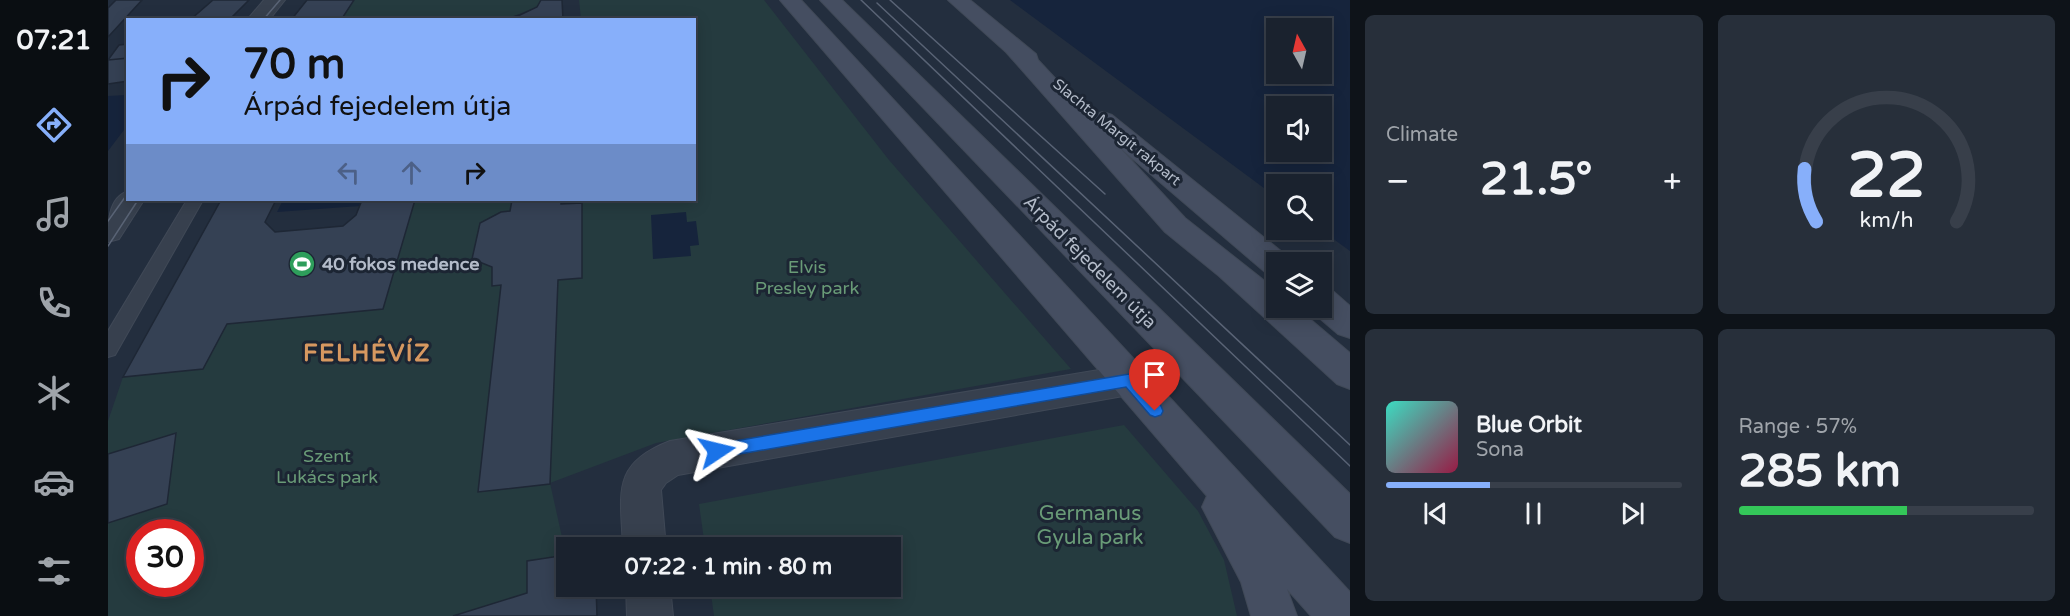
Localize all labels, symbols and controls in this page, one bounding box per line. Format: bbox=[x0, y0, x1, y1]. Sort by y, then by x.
north arrow bbox=[1266, 18, 1332, 84]
map controls bbox=[1266, 18, 1332, 318]
text: 07:21 bbox=[17, 24, 91, 57]
text: 70 m bbox=[243, 39, 345, 90]
icon: right bbox=[144, 42, 222, 120]
street label: Slachta Margit rakpart bbox=[1049, 75, 1185, 189]
text: Árpád fejedelem útja bbox=[243, 90, 511, 123]
button: sound bbox=[1266, 96, 1332, 162]
icon: directions bbox=[33, 104, 75, 146]
text: Climate bbox=[1386, 123, 1458, 147]
text: 22 bbox=[1847, 139, 1925, 214]
text: 21.5° bbox=[1480, 153, 1593, 207]
icon: left bbox=[332, 156, 365, 189]
icon: ahead bbox=[395, 156, 428, 189]
icon: right bbox=[458, 156, 491, 189]
text: − bbox=[1386, 162, 1410, 201]
text: + bbox=[1663, 162, 1681, 201]
button: search bbox=[1266, 174, 1332, 240]
street label: Árpád fejedelem útja bbox=[1019, 191, 1161, 333]
icon: music bbox=[33, 193, 75, 235]
text: km/h bbox=[1859, 207, 1913, 233]
sports icon: 40 fokos medence bbox=[287, 249, 317, 279]
button: layers bbox=[1266, 252, 1332, 318]
place label: 40 fokos medence bbox=[322, 253, 479, 275]
park label: Elvis Presley park bbox=[755, 256, 859, 299]
icon: phone bbox=[33, 282, 75, 324]
district label: FELHÉVÍZ bbox=[303, 338, 431, 368]
pin bbox=[1129, 349, 1180, 411]
icon: arrive bbox=[1138, 358, 1171, 391]
icon: climate bbox=[33, 372, 75, 414]
text: Blue Orbit bbox=[1476, 412, 1582, 438]
text: Range · 57% bbox=[1739, 415, 1857, 439]
position arrow bbox=[685, 419, 749, 483]
text: Sona bbox=[1476, 438, 1524, 462]
park label: Szent Lukács park bbox=[276, 445, 378, 488]
text: 285 km bbox=[1739, 445, 1901, 499]
icon: car bbox=[33, 461, 75, 503]
icon: previous bbox=[1419, 497, 1452, 530]
icon: pause bbox=[1517, 497, 1550, 530]
icon: next bbox=[1616, 497, 1649, 530]
park label: Germanus Gyula park bbox=[1037, 501, 1144, 550]
speed limit sign: 30 bbox=[126, 519, 204, 597]
icon: filters bbox=[33, 550, 75, 592]
text: 07:22 · 1 min · 80 m bbox=[625, 554, 832, 580]

